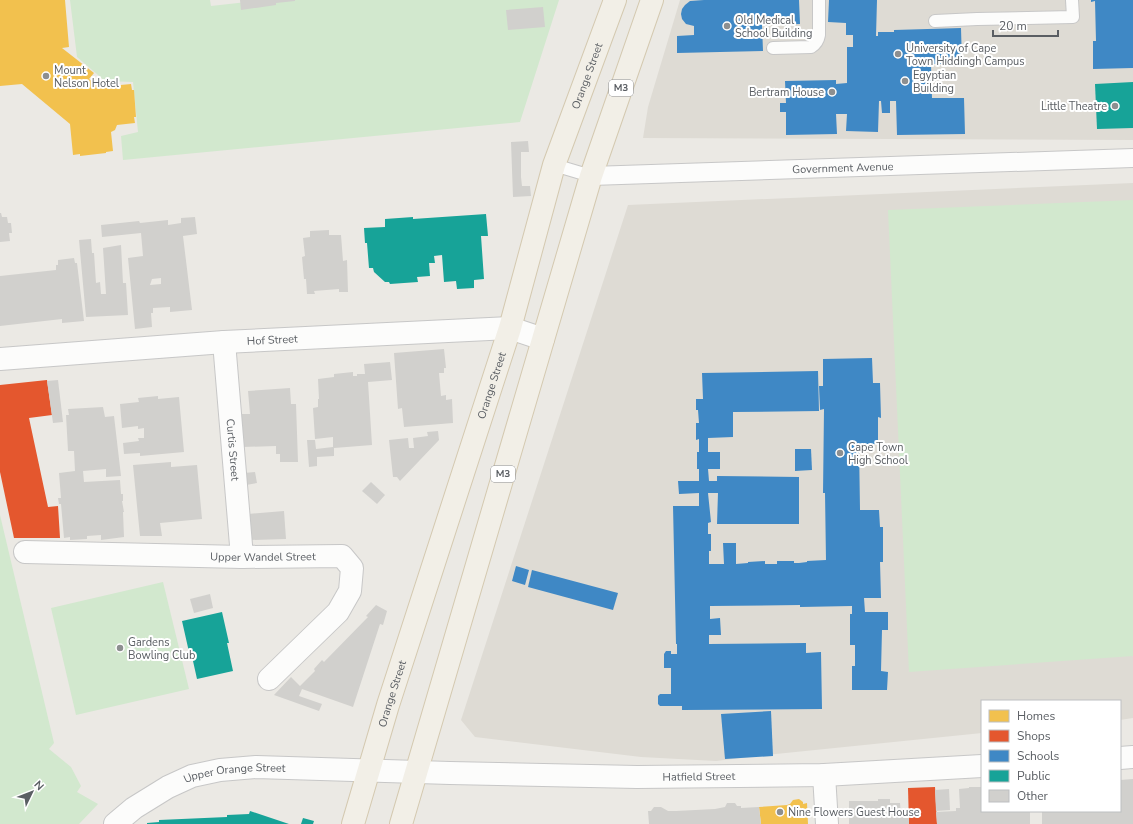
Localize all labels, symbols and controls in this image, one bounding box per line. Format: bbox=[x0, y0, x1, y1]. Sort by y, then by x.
scale bar bbox=[993, 12, 1058, 38]
place label: Old Medical School Building bbox=[735, 13, 812, 41]
text: 20 m bbox=[999, 18, 1027, 34]
marker: Old Medical School Building bbox=[722, 21, 732, 31]
street label: Orange Street bbox=[568, 41, 606, 111]
place label: University of Cape Town Hiddingh Campus bbox=[906, 41, 1025, 69]
marker: University of Cape Town Hiddingh Campus bbox=[893, 49, 903, 59]
place label: Mount Nelson Hotel bbox=[54, 63, 120, 91]
place label: Egyptian Building bbox=[913, 68, 956, 96]
marker: Mount Nelson Hotel bbox=[41, 71, 51, 81]
marker: Egyptian Building bbox=[900, 76, 910, 86]
road number: M3 bbox=[609, 80, 633, 96]
place label: Bertram House bbox=[749, 85, 824, 100]
marker: Bertram House bbox=[827, 87, 837, 97]
place label: Little Theatre bbox=[1041, 99, 1107, 114]
marker: Little Theatre bbox=[1110, 101, 1120, 111]
street label: Government Avenue bbox=[792, 158, 894, 177]
street label: Hof Street bbox=[246, 331, 298, 348]
street label: Orange Street bbox=[474, 350, 509, 421]
street label: Curtis Street bbox=[223, 418, 243, 481]
place label: Cape Town High School bbox=[848, 440, 909, 468]
marker: Cape Town High School bbox=[835, 448, 845, 458]
road number: M3 bbox=[491, 466, 515, 482]
street label: Upper Wandel Street bbox=[210, 549, 316, 565]
place label: Gardens Bowling Club bbox=[128, 635, 195, 663]
marker: Gardens Bowling Club bbox=[115, 643, 125, 653]
street label: Orange Street bbox=[374, 658, 410, 729]
legend bbox=[981, 700, 1121, 812]
text: Homes bbox=[1017, 708, 1055, 724]
text: Shops bbox=[1017, 728, 1051, 744]
text: Schools bbox=[1017, 748, 1060, 764]
street label: Upper Orange Street bbox=[181, 759, 286, 786]
street label: Hatfield Street bbox=[663, 768, 735, 784]
text: Public bbox=[1017, 768, 1051, 784]
north arrow bbox=[12, 772, 52, 812]
text: N bbox=[31, 777, 47, 794]
text: Other bbox=[1017, 788, 1049, 804]
place label: Nine Flowers Guest House bbox=[788, 805, 920, 820]
marker: Nine Flowers Guest House bbox=[775, 807, 785, 817]

